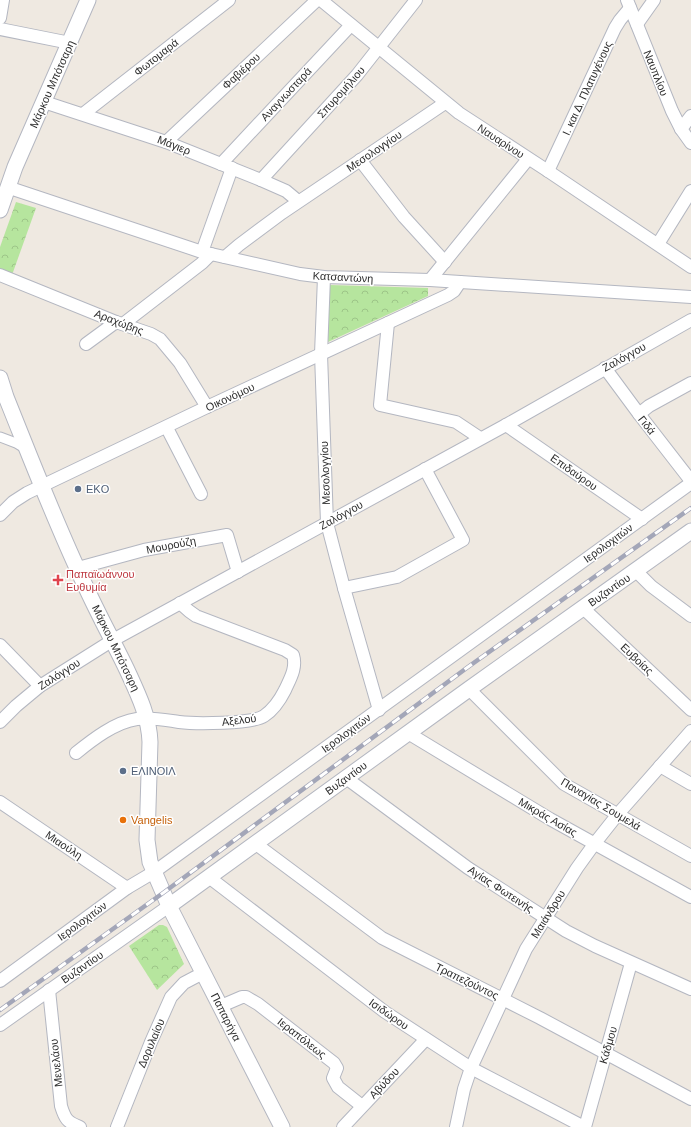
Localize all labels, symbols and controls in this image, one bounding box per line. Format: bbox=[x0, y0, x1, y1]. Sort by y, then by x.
street label: Φωτομαρά bbox=[131, 36, 181, 78]
street label: Μάρκου Μπότσαρη bbox=[27, 38, 77, 130]
street label: Ι. και Δ. Πλατυγένους bbox=[560, 39, 614, 137]
street label: Ναυπλίου bbox=[641, 48, 671, 98]
street label: Φαβιέρου bbox=[220, 51, 262, 91]
street label: Αναγνωσταρά bbox=[258, 64, 314, 123]
street label: Σπυρομήλιου bbox=[315, 64, 367, 120]
street label: Ναυαρίνου bbox=[476, 122, 526, 160]
street label: Μεσολογγίου bbox=[344, 128, 404, 174]
street label: Μάγιερ bbox=[156, 133, 192, 157]
street label: Κατσαντώνη bbox=[312, 269, 374, 285]
street label: Αραχώβης bbox=[93, 307, 145, 337]
street label: Ζαλόγγου bbox=[600, 340, 648, 374]
street label: Οικονόμου bbox=[204, 380, 256, 414]
street label: Γιδά bbox=[636, 413, 658, 437]
street label: Μεσολογγίου bbox=[318, 441, 332, 505]
street label: Επιδαύρου bbox=[548, 452, 600, 492]
place label: EKO bbox=[86, 483, 110, 495]
marker: EKO bbox=[73, 484, 83, 494]
street label: Ζαλόγγου bbox=[317, 498, 365, 532]
street label: Ιερολοχιτών bbox=[581, 521, 635, 565]
street label: Μουρούζη bbox=[145, 534, 197, 556]
place label: Παπαϊωάννου Ευθυμία bbox=[66, 568, 135, 593]
street label: Βυζαντίου bbox=[586, 571, 632, 609]
marker: Παπαϊωάννου Ευθυμία bbox=[53, 575, 63, 585]
street label: Μάρκου Μπότσαρη bbox=[90, 603, 142, 693]
street label: Ευβοίας bbox=[618, 641, 656, 677]
street label: Ζαλόγγου bbox=[36, 656, 82, 692]
street label: Ιερολοχιτών bbox=[319, 711, 373, 755]
street label: Αξελού bbox=[221, 712, 257, 728]
street label: Βυζαντίου bbox=[323, 759, 369, 797]
place label: ΕΛΙΝΟΙΛ bbox=[131, 765, 176, 777]
marker: ΕΛΙΝΟΙΛ bbox=[118, 766, 128, 776]
street label: Παναγίας Σουμελά bbox=[559, 775, 644, 833]
street label: Μικράς Ασίας bbox=[517, 795, 579, 839]
place label: Vangelis bbox=[131, 814, 173, 826]
marker: Vangelis bbox=[118, 815, 128, 825]
street label: Μιαούλη bbox=[43, 828, 85, 862]
street label: Αγίας Φωτεινής bbox=[466, 863, 536, 915]
street label: Μαιάνδρου bbox=[529, 888, 567, 940]
street label: Ιερολοχιτών bbox=[55, 899, 109, 943]
street label: Βυζαντίου bbox=[59, 948, 105, 986]
street label: Τραπεζούντος bbox=[433, 960, 501, 1002]
street label: Παπαρήγα bbox=[209, 991, 244, 1044]
street label: Ισιδώρου bbox=[367, 996, 411, 1032]
street label: Ιεραπόλεως bbox=[275, 1015, 329, 1061]
street label: Δορυλαίου bbox=[135, 1017, 167, 1069]
street label: Κάδμου bbox=[597, 1025, 619, 1065]
street label: Μενελάου bbox=[48, 1038, 64, 1088]
street label: Αβύδου bbox=[367, 1065, 401, 1101]

